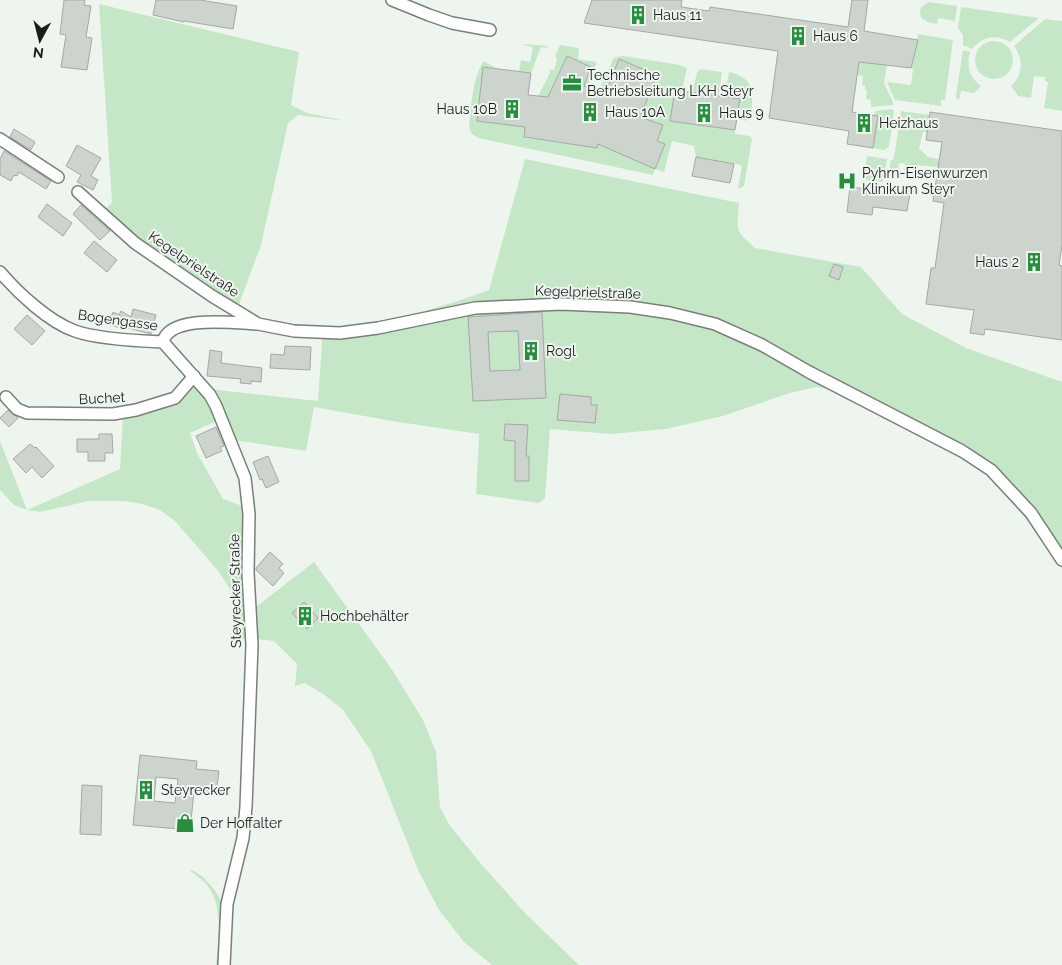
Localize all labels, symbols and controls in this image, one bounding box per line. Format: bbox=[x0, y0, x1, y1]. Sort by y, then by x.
building icon: Haus 11 bbox=[627, 4, 649, 26]
place label: Haus 11 bbox=[653, 7, 702, 23]
north arrow bbox=[15, 15, 65, 65]
building icon: Haus 6 bbox=[787, 25, 809, 47]
place label: Haus 6 bbox=[813, 28, 858, 44]
text: N bbox=[32, 44, 45, 61]
place label: Technische Betriebsleitung LKH Steyr bbox=[587, 67, 754, 99]
office icon: Technische Betriebsleitung LKH Steyr bbox=[561, 72, 583, 94]
building icon: Haus 10B bbox=[501, 98, 523, 120]
place label: Haus 10B bbox=[437, 101, 497, 117]
building icon: Haus 10A bbox=[579, 101, 601, 123]
building icon: Haus 9 bbox=[693, 102, 715, 124]
place label: Haus 10A bbox=[605, 104, 666, 120]
place label: Haus 9 bbox=[719, 105, 764, 121]
building icon: Heizhaus bbox=[853, 112, 875, 134]
place label: Heizhaus bbox=[879, 115, 938, 131]
place label: Pyhrn-Eisenwurzen Klinikum Steyr bbox=[862, 165, 988, 197]
hospital icon: Pyhrn-Eisenwurzen Klinikum Steyr bbox=[836, 170, 858, 192]
street label: Kegelprielstraße bbox=[146, 228, 242, 300]
building icon: Haus 2 bbox=[1023, 251, 1045, 273]
place label: Haus 2 bbox=[975, 254, 1019, 270]
street label: Kegelprielstraße bbox=[535, 282, 641, 302]
street label: Bogengasse bbox=[77, 306, 159, 334]
building icon: Rogl bbox=[520, 340, 542, 362]
place label: Rogl bbox=[546, 343, 576, 359]
street label: Buchet bbox=[78, 389, 126, 407]
street label: Steyrecker Straße bbox=[226, 534, 244, 648]
building icon: Hochbehälter bbox=[294, 605, 316, 627]
place label: Hochbehälter bbox=[320, 608, 409, 624]
building icon: Steyrecker bbox=[135, 779, 157, 801]
place label: Steyrecker bbox=[161, 782, 230, 798]
shop icon: Der Hoffalter bbox=[174, 812, 196, 834]
place label: Der Hoffalter bbox=[200, 815, 282, 831]

